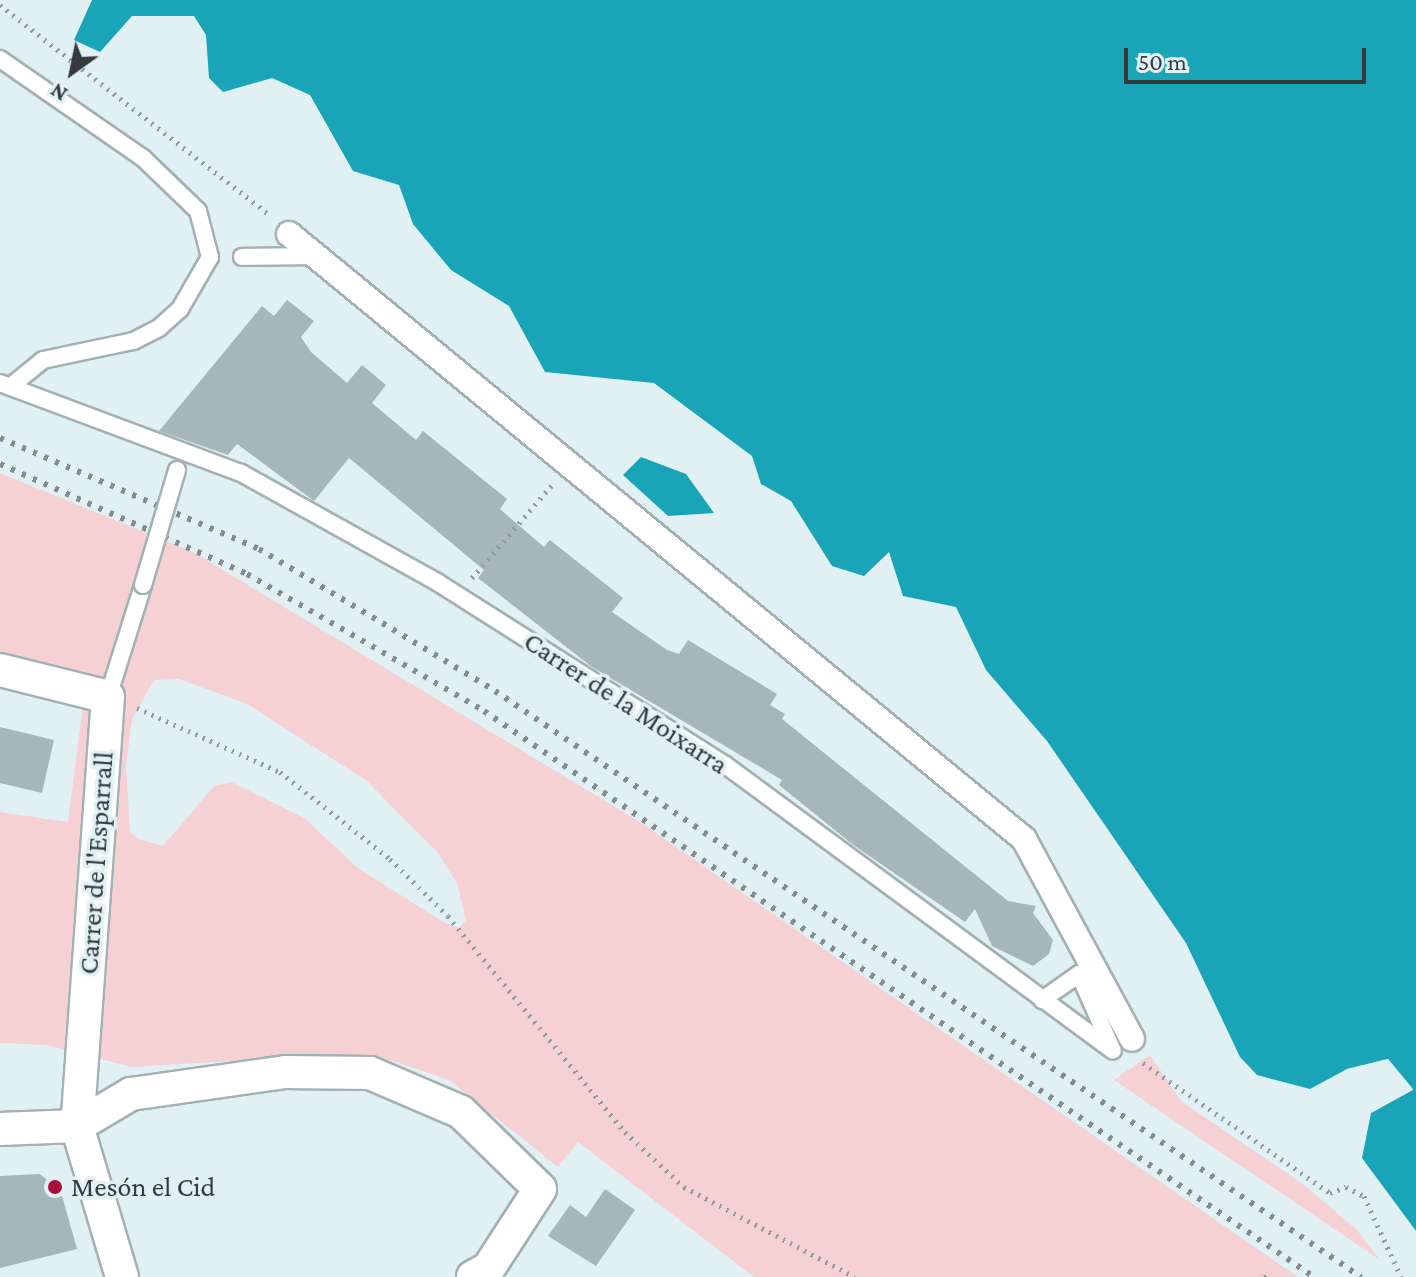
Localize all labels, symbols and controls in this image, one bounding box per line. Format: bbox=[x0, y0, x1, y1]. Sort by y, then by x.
north arrow bbox=[32, 32, 112, 112]
scale bar bbox=[1128, 32, 1370, 82]
text: 50 m bbox=[1138, 48, 1187, 75]
text: N bbox=[46, 78, 72, 107]
street label: Carrer de la Moixarra bbox=[518, 624, 734, 782]
street label: Carrer de l'Esparrall bbox=[71, 751, 121, 975]
place label: Mesón el Cid bbox=[71, 1170, 215, 1204]
marker: Mesón el Cid bbox=[46, 1178, 64, 1196]

